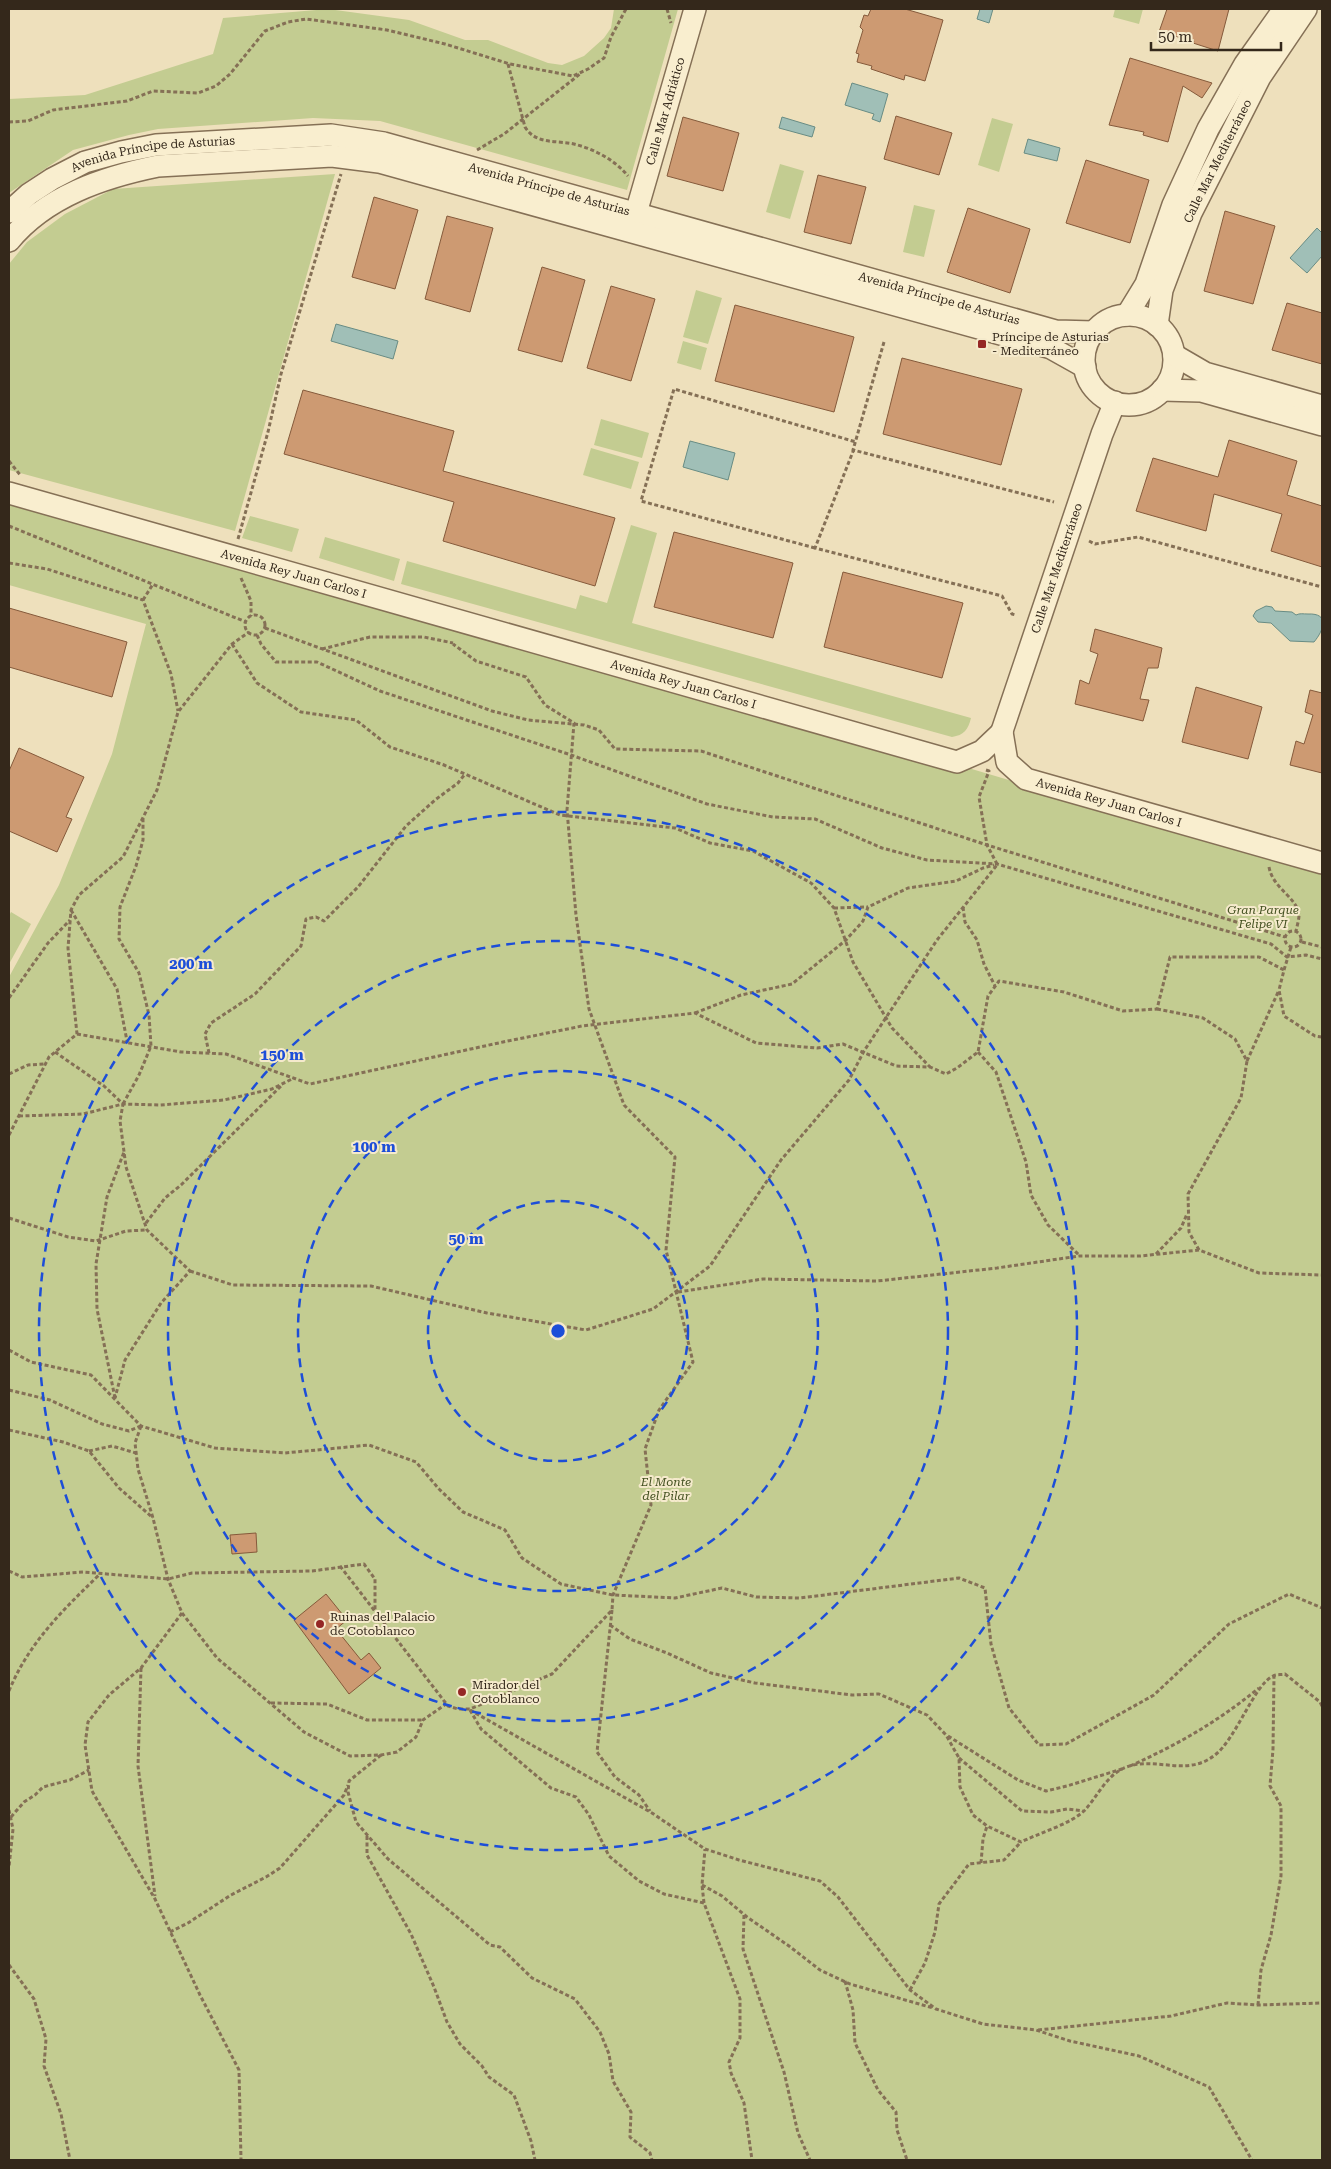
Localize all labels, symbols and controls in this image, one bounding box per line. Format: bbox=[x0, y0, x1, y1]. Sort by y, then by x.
scale bar bbox=[1151, 20, 1281, 52]
text: 50 m bbox=[1158, 28, 1193, 46]
street label: Calle Mar Adriático bbox=[643, 56, 688, 167]
street label: Calle Mar Mediterráneo bbox=[1181, 97, 1255, 225]
street label: Avenida Príncipe de Asturias bbox=[68, 133, 236, 175]
street label: Avenida Príncipe de Asturias bbox=[467, 160, 632, 219]
street label: Avenida Príncipe de Asturias bbox=[857, 269, 1022, 328]
place label: Príncipe de Asturias - Mediterráneo bbox=[992, 330, 1109, 358]
marker: Príncipe de Asturias - Mediterráneo bbox=[976, 338, 988, 350]
street label: Calle Mar Mediterráneo bbox=[1028, 501, 1085, 635]
street label: Avenida Rey Juan Carlos I bbox=[219, 546, 368, 601]
street label: Avenida Rey Juan Carlos I bbox=[609, 657, 758, 712]
street label: Avenida Rey Juan Carlos I bbox=[1034, 775, 1183, 830]
park label: Gran Parque Felipe VI bbox=[1227, 903, 1299, 931]
text: 200 m bbox=[169, 955, 213, 973]
text: 150 m bbox=[260, 1046, 304, 1064]
text: 100 m bbox=[352, 1138, 396, 1156]
text: 50 m bbox=[448, 1230, 484, 1248]
centre of rings bbox=[549, 1322, 567, 1340]
park label: El Monte del Pilar bbox=[640, 1475, 691, 1503]
place label: Ruinas del Palacio de Cotoblanco bbox=[330, 1610, 435, 1638]
marker: Ruinas del Palacio de Cotoblanco bbox=[314, 1618, 326, 1630]
place label: Mirador del Cotoblanco bbox=[472, 1678, 540, 1706]
marker: Mirador del Cotoblanco bbox=[456, 1686, 468, 1698]

